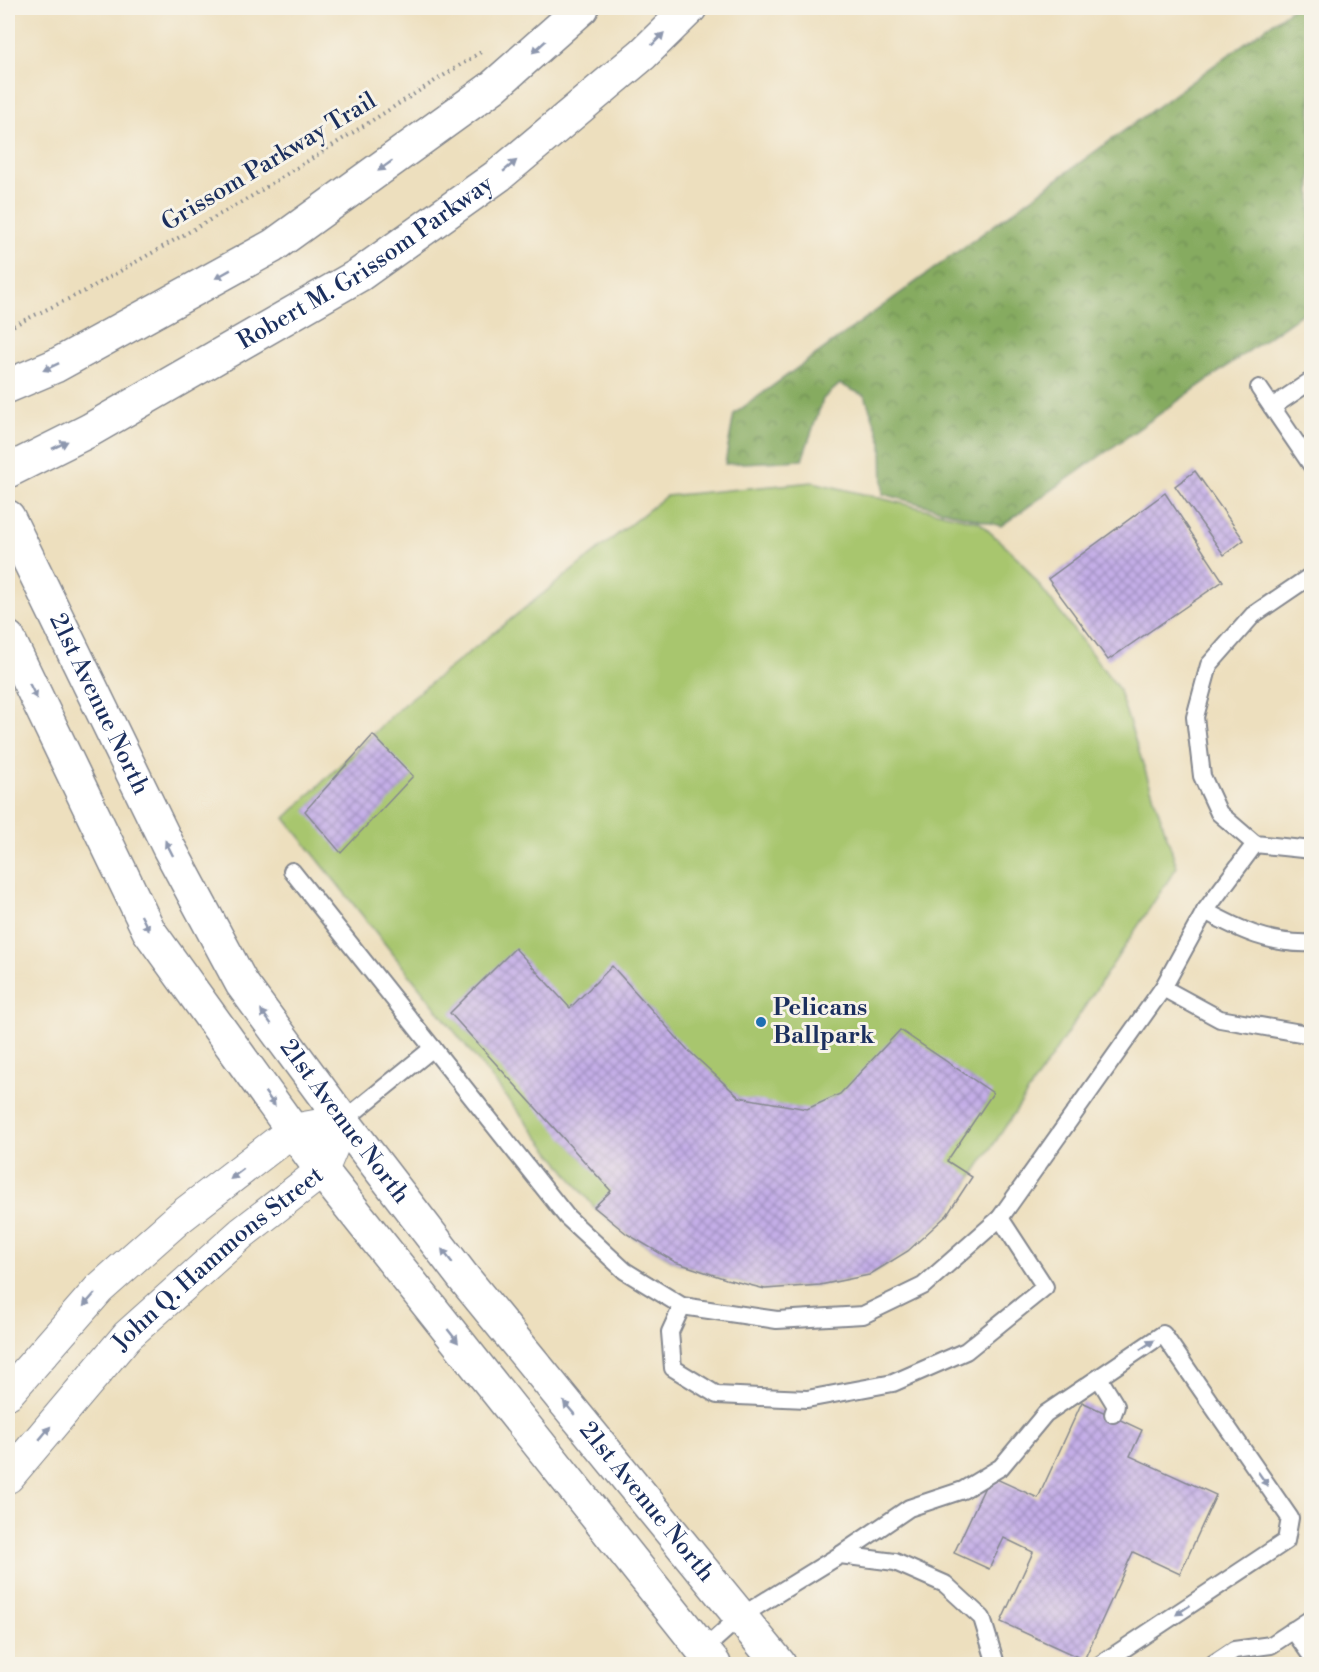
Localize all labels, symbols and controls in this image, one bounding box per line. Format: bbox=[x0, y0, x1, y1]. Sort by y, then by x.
one-way arrow bbox=[651, 32, 665, 46]
one-way arrow bbox=[531, 40, 546, 54]
street label: Grissom Parkway Trail bbox=[156, 86, 382, 238]
one-way arrow bbox=[502, 159, 518, 172]
one-way arrow bbox=[377, 160, 393, 172]
street label: Robert M. Grissom Parkway bbox=[232, 169, 499, 357]
one-way arrow bbox=[214, 269, 231, 279]
one-way arrow bbox=[42, 362, 60, 372]
one-way arrow bbox=[51, 441, 69, 451]
street label: 21st Avenue North bbox=[42, 609, 156, 800]
one-way arrow bbox=[28, 682, 37, 699]
one-way arrow bbox=[164, 839, 174, 856]
one-way arrow bbox=[140, 915, 150, 932]
place label: Pelicans Ballpark bbox=[773, 993, 876, 1051]
one-way arrow bbox=[260, 1009, 272, 1025]
marker: Pelicans Ballpark bbox=[754, 1015, 768, 1029]
street label: 21st Avenue North bbox=[273, 1034, 416, 1210]
one-way arrow bbox=[264, 1091, 276, 1107]
street label: John Q. Hammons Street bbox=[105, 1160, 330, 1358]
one-way arrow bbox=[229, 1167, 245, 1180]
one-way arrow bbox=[441, 1248, 453, 1264]
one-way arrow bbox=[83, 1292, 96, 1307]
one-way arrow bbox=[447, 1329, 459, 1344]
one-way arrow bbox=[1139, 1340, 1155, 1351]
one-way arrow bbox=[563, 1401, 576, 1416]
street label: 21st Avenue North bbox=[573, 1416, 721, 1588]
one-way arrow bbox=[38, 1426, 51, 1441]
one-way arrow bbox=[1257, 1470, 1269, 1486]
one-way arrow bbox=[1175, 1604, 1191, 1615]

